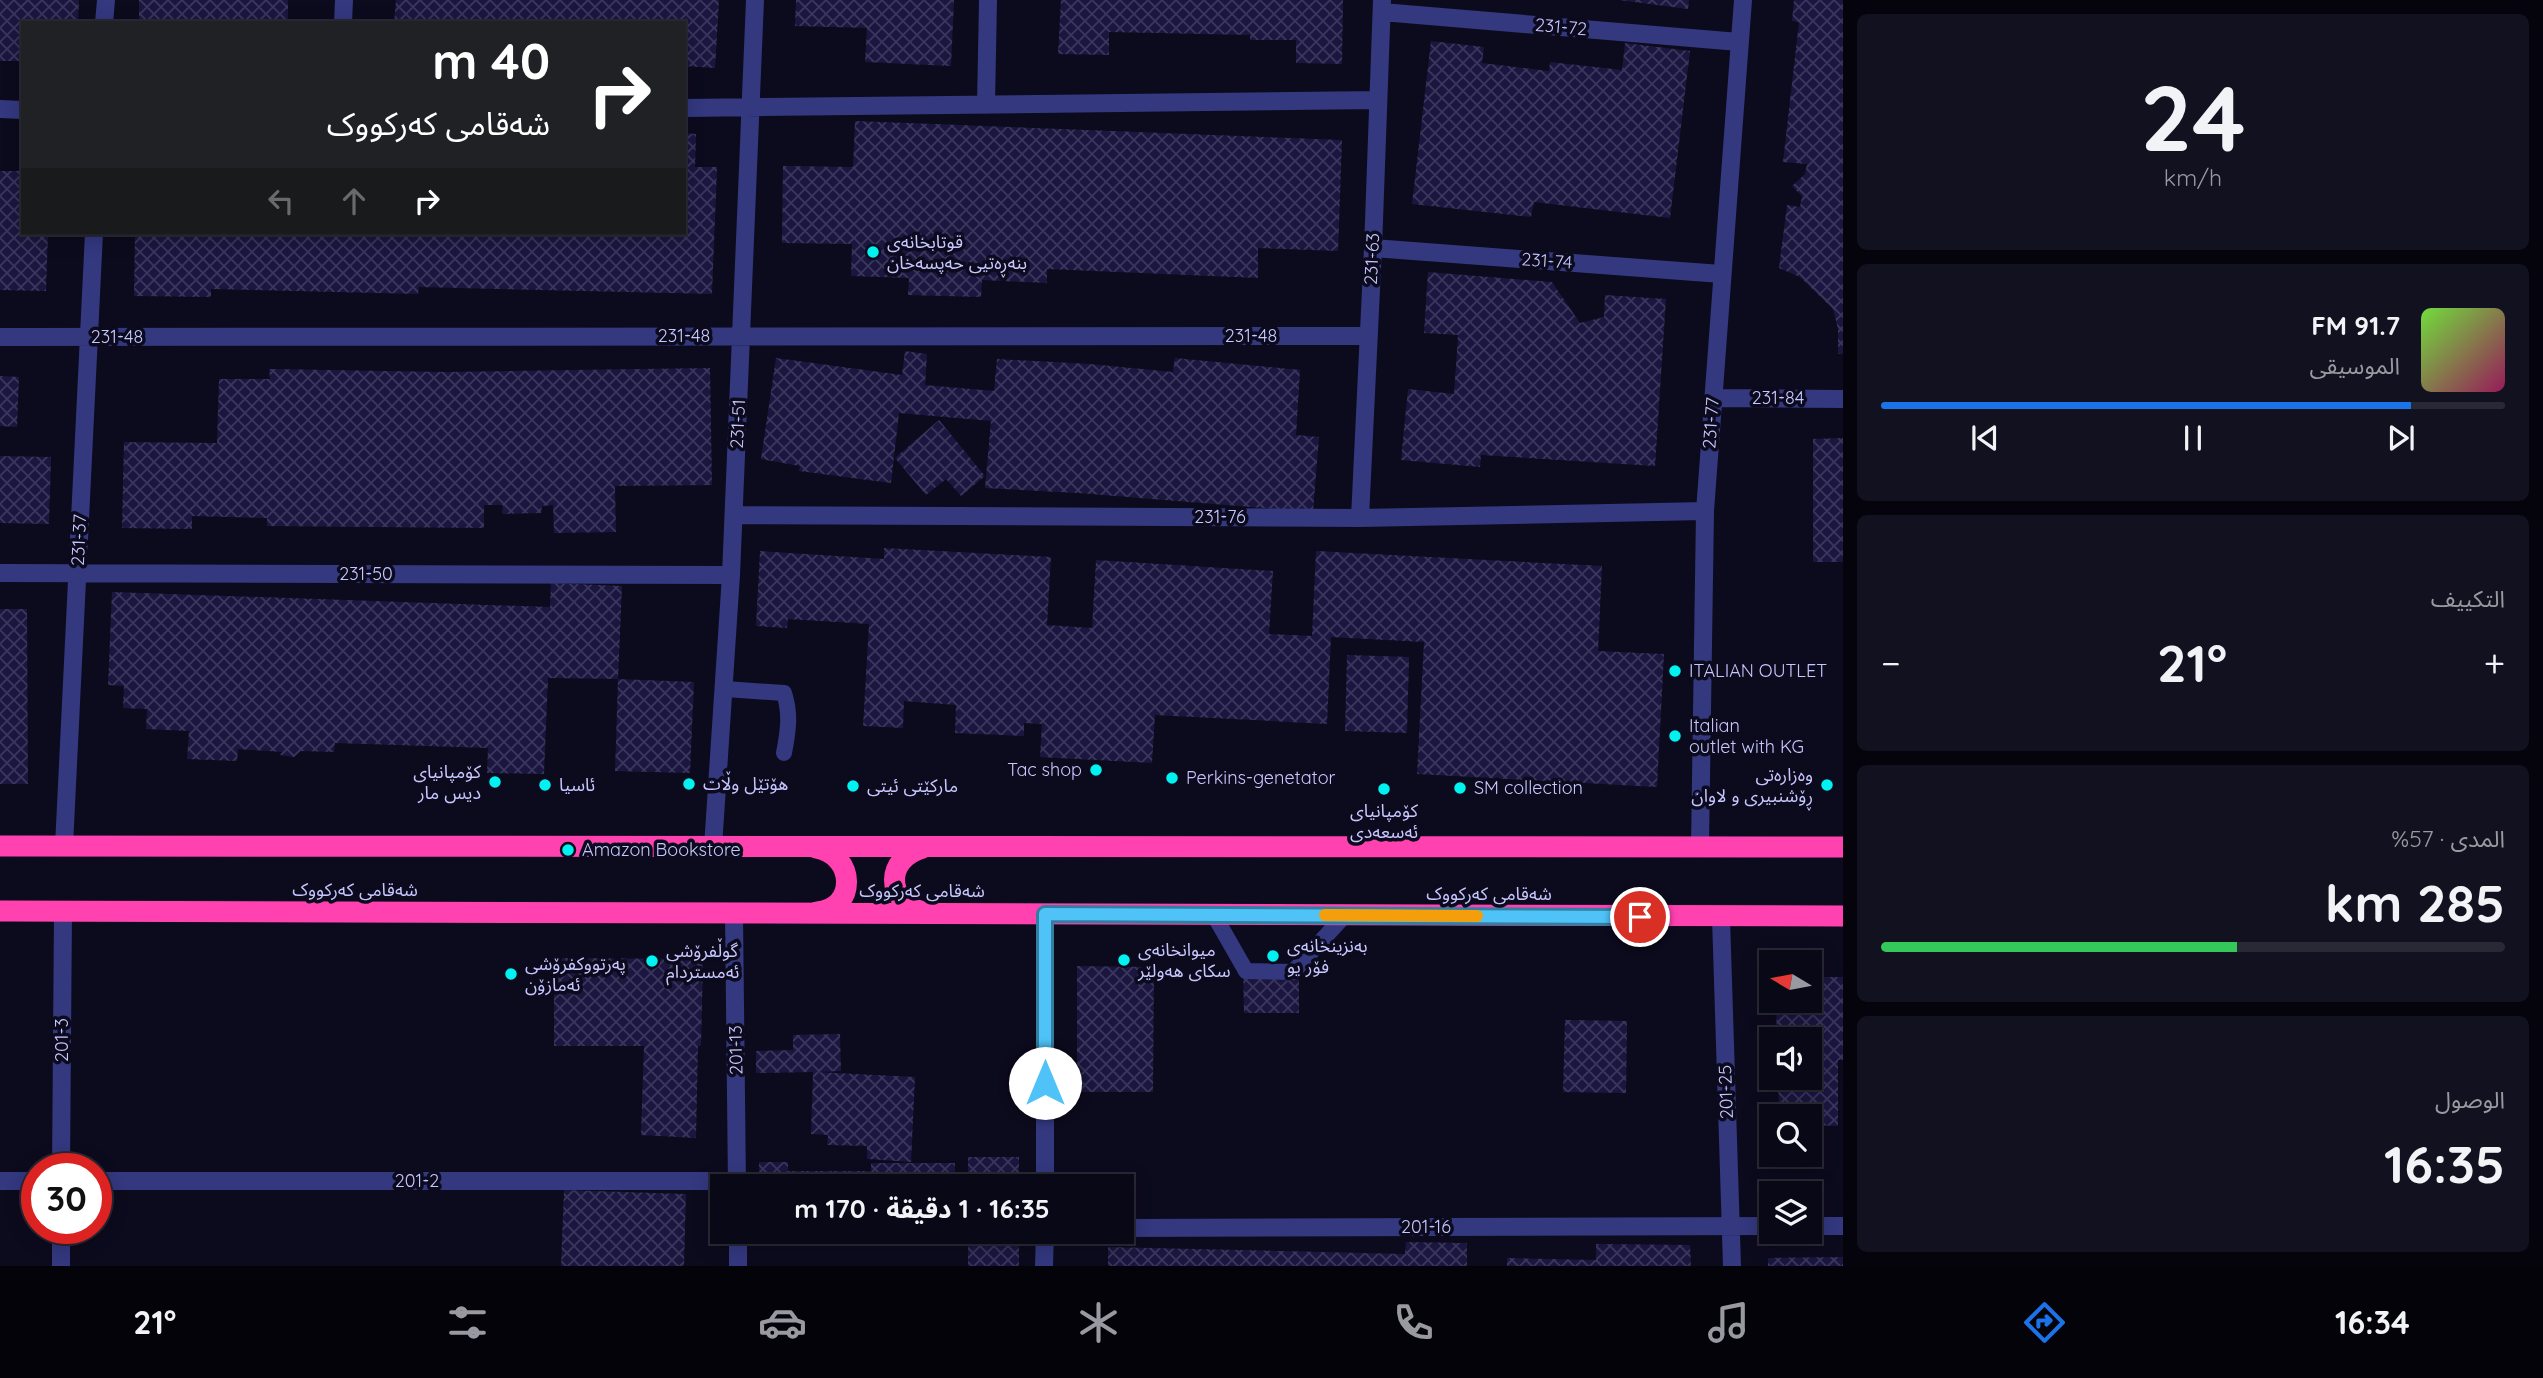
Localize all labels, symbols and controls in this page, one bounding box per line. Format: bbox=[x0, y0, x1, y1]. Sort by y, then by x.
street label: 231-72 bbox=[1534, 13, 1588, 40]
text: 40 m bbox=[432, 30, 550, 91]
icon: right bbox=[574, 49, 665, 140]
text: 24 bbox=[2140, 60, 2246, 174]
text: شەقامی کەرکووک bbox=[327, 103, 550, 143]
text: km/h bbox=[2164, 163, 2222, 192]
icon: left bbox=[262, 182, 300, 220]
icon: ahead bbox=[335, 182, 373, 220]
icon: right bbox=[408, 182, 446, 220]
place label: قوتابخانەی بنەڕەتیی حەپسەخان bbox=[887, 230, 1027, 278]
street label: 231-63 bbox=[1359, 232, 1384, 286]
marker: قوتابخانەی بنەڕەتیی حەپسەخان bbox=[865, 244, 881, 260]
street label: 231-74 bbox=[1521, 247, 1573, 274]
text: 91.7 FM bbox=[2311, 309, 2400, 342]
street label: 231-48 bbox=[658, 324, 710, 347]
street label: 231-48 bbox=[1225, 324, 1277, 347]
street label: 231-48 bbox=[91, 325, 143, 348]
text: الموسيقى bbox=[2309, 351, 2400, 380]
street label: 231-84 bbox=[1752, 386, 1804, 409]
street label: 231-77 bbox=[1697, 396, 1724, 449]
street label: 231-51 bbox=[725, 399, 750, 449]
icon: previous bbox=[1966, 419, 2004, 457]
icon: pause bbox=[2174, 419, 2212, 457]
icon: next bbox=[2382, 419, 2420, 457]
street label: 231-76 bbox=[1194, 505, 1246, 528]
street label: 231-37 bbox=[66, 514, 91, 566]
street label: 231-50 bbox=[339, 562, 393, 585]
text: التكييف bbox=[2431, 584, 2505, 613]
text: 21° bbox=[2157, 630, 2227, 695]
text: − bbox=[1881, 639, 1901, 687]
text: + bbox=[2484, 639, 2505, 687]
place label: ITALIAN OUTLET bbox=[1689, 659, 1827, 682]
marker: ITALIAN OUTLET bbox=[1667, 663, 1683, 679]
place label: Italian outlet with KG bbox=[1689, 714, 1804, 758]
marker: Italian outlet with KG bbox=[1667, 728, 1683, 744]
place label: Tac shop bbox=[1007, 758, 1082, 781]
place label: کۆمپانیای دیس مار bbox=[413, 760, 482, 804]
marker: Tac shop bbox=[1088, 762, 1104, 778]
place label: وەزارەتی ڕۆشنبیری و لاوان bbox=[1691, 763, 1813, 811]
place label: Perkins-genetator bbox=[1186, 766, 1336, 789]
marker: Perkins-genetator bbox=[1164, 770, 1180, 786]
place label: هۆتێل وڵات bbox=[703, 771, 788, 795]
place label: ئاسیا bbox=[559, 773, 595, 796]
marker: کۆمپانیای دیس مار bbox=[487, 774, 503, 790]
place label: مارکێتی ئیتی bbox=[867, 774, 958, 797]
marker: هۆتێل وڵات bbox=[681, 776, 697, 792]
place label: SM collection bbox=[1474, 776, 1583, 799]
marker: ئاسیا bbox=[537, 777, 553, 793]
marker: وەزارەتی ڕۆشنبیری و لاوان bbox=[1819, 777, 1835, 793]
marker: مارکێتی ئیتی bbox=[845, 778, 861, 794]
marker: SM collection bbox=[1452, 780, 1468, 796]
marker: کۆمپانیای ئەسعەدی bbox=[1376, 781, 1392, 797]
place label: کۆمپانیای ئەسعەدی bbox=[1350, 799, 1418, 843]
text: المدى · 57% bbox=[2391, 824, 2505, 853]
place label: Amazon Bookstore bbox=[582, 838, 741, 861]
marker: Amazon Bookstore bbox=[560, 842, 576, 858]
text: 285 km bbox=[2325, 870, 2505, 935]
street label: شەقامی کەرکووک bbox=[292, 878, 418, 901]
street label: شەقامی کەرکووک bbox=[859, 879, 985, 902]
street label: شەقامی کەرکووک bbox=[1426, 882, 1552, 905]
pin bbox=[1610, 887, 1670, 947]
icon: arrive bbox=[1621, 898, 1659, 936]
place label: بەنزینخانەی فۆر یو bbox=[1287, 934, 1368, 978]
place label: گوڵفرۆشی ئەمستردام bbox=[666, 938, 739, 986]
place label: میوانخانەی سکای هەولێر bbox=[1137, 938, 1231, 982]
marker: بەنزینخانەی فۆر یو bbox=[1265, 948, 1281, 964]
north arrow bbox=[1759, 950, 1822, 1013]
map controls bbox=[1759, 950, 1822, 1244]
place label: پەرتووکفرۆشی ئەمازۆن bbox=[525, 952, 626, 996]
marker: میوانخانەی سکای هەولێر bbox=[1116, 952, 1132, 968]
marker: گوڵفرۆشی ئەمستردام bbox=[644, 953, 660, 969]
marker: پەرتووکفرۆشی ئەمازۆن bbox=[503, 966, 519, 982]
street label: 201-3 bbox=[50, 1018, 73, 1062]
street label: 201-13 bbox=[724, 1025, 747, 1075]
button: sound bbox=[1759, 1027, 1822, 1090]
position arrow bbox=[1008, 1046, 1082, 1120]
street label: 201-25 bbox=[1713, 1065, 1738, 1119]
text: الوصول bbox=[2435, 1085, 2505, 1114]
button: search bbox=[1759, 1104, 1822, 1167]
text: 16:35 bbox=[2384, 1131, 2505, 1196]
speed limit sign: 30 bbox=[21, 1153, 112, 1244]
street label: 201-2 bbox=[395, 1169, 439, 1192]
button: layers bbox=[1759, 1181, 1822, 1244]
text: 16:35 · 1 دقيقة · 170 m bbox=[794, 1192, 1050, 1225]
street label: 201-16 bbox=[1401, 1215, 1451, 1238]
icon: filters bbox=[443, 1298, 492, 1347]
icon: car bbox=[758, 1298, 807, 1347]
icon: climate bbox=[1074, 1298, 1123, 1347]
icon: phone bbox=[1389, 1298, 1438, 1347]
icon: music bbox=[1704, 1298, 1753, 1347]
icon: directions bbox=[2020, 1298, 2069, 1347]
text: 21° bbox=[133, 1302, 176, 1342]
text: 16:34 bbox=[2335, 1302, 2410, 1342]

